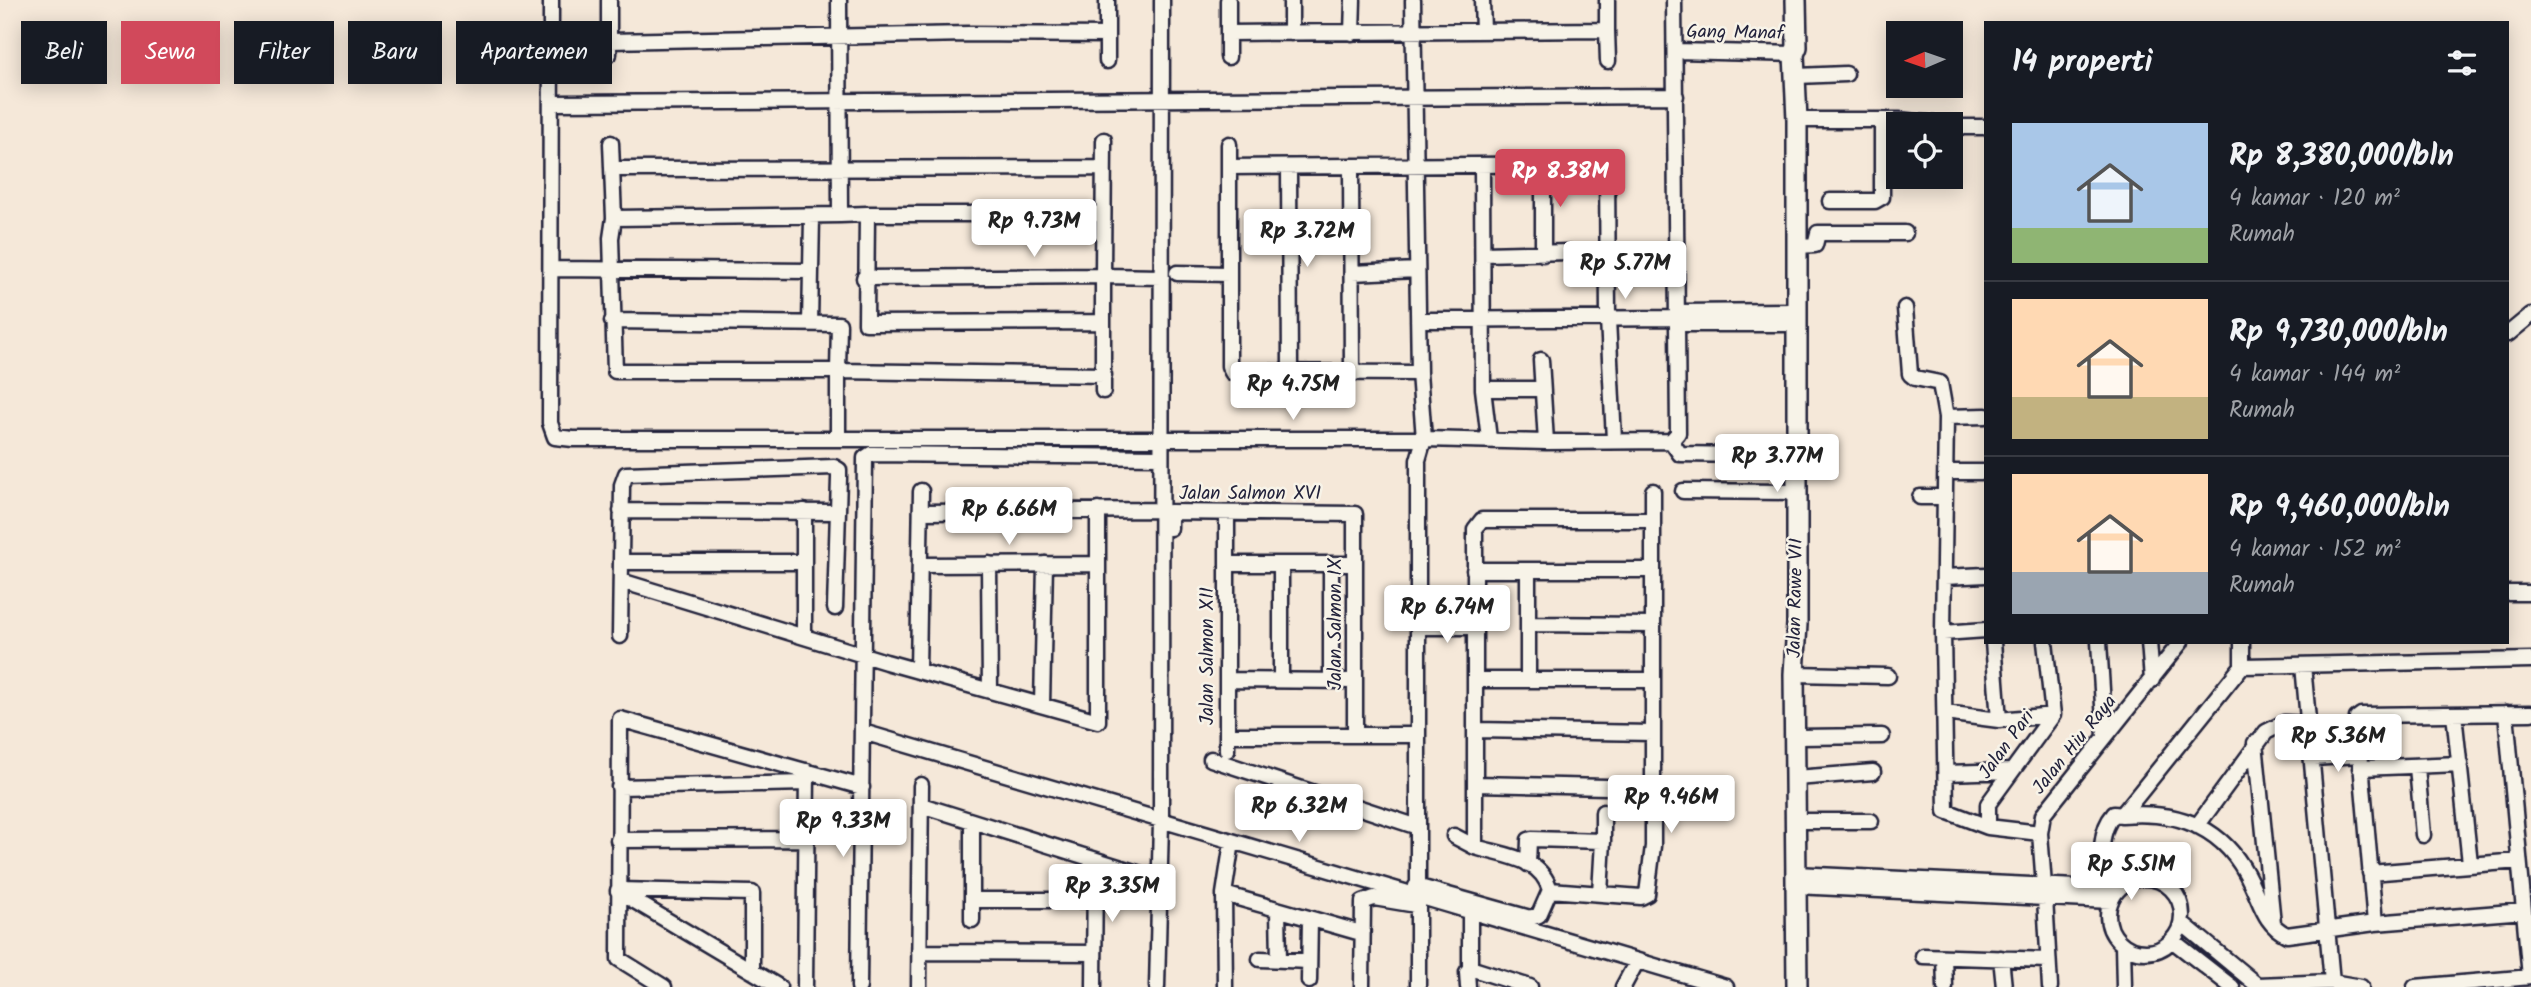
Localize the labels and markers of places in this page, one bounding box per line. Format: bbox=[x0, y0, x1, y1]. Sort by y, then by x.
pin: Rp 8.38M bbox=[1488, 150, 1632, 209]
pin: Rp 9.73M bbox=[962, 200, 1106, 259]
pin: Rp 3.72M bbox=[1235, 210, 1379, 269]
pin: Rp 5.77M bbox=[1553, 242, 1697, 301]
pin: Rp 4.75M bbox=[1221, 362, 1365, 422]
pin: Rp 3.77M bbox=[1705, 434, 1849, 494]
pin: Rp 6.66M bbox=[937, 488, 1081, 547]
pin: Rp 6.74M bbox=[1375, 586, 1519, 645]
pin: Rp 5.36M bbox=[2266, 714, 2410, 774]
pin: Rp 9.46M bbox=[1599, 776, 1743, 835]
pin: Rp 6.32M bbox=[1227, 784, 1371, 844]
pin: Rp 9.33M bbox=[771, 800, 915, 859]
pin: Rp 5.51M bbox=[2059, 842, 2203, 902]
pin: Rp 3.35M bbox=[1040, 864, 1184, 924]

